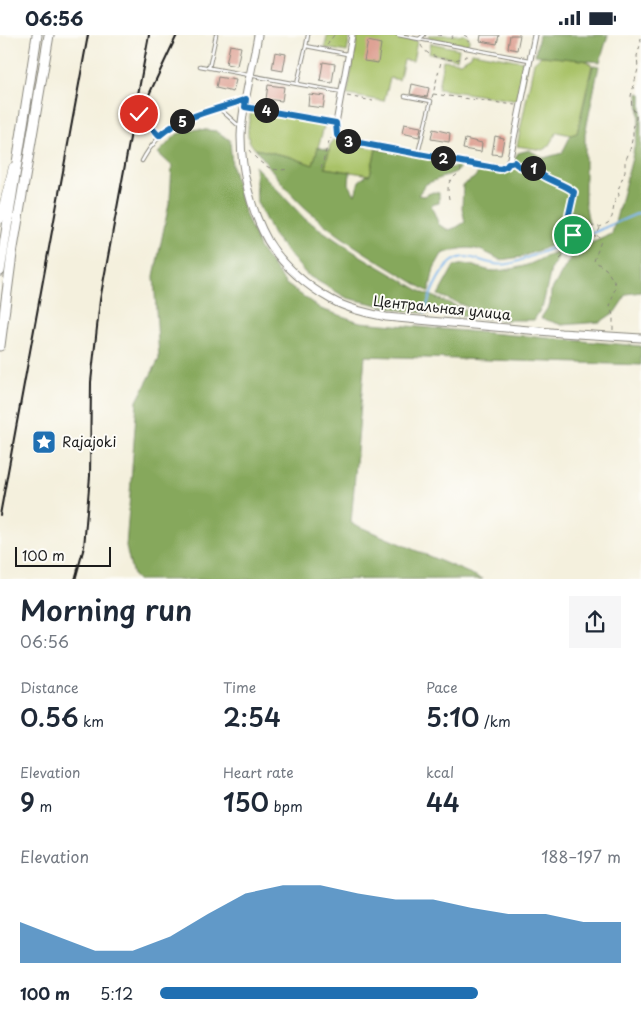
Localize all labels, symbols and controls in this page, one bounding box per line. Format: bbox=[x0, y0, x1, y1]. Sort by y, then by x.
text: 06:56 bbox=[25, 4, 83, 32]
pin bbox=[118, 93, 160, 135]
pin: 4 bbox=[254, 97, 278, 123]
icon: check bbox=[125, 100, 153, 128]
text: 4 bbox=[262, 100, 271, 121]
pin: 5 bbox=[170, 109, 194, 133]
text: 5 bbox=[178, 111, 187, 132]
pin: 3 bbox=[336, 129, 360, 153]
text: 3 bbox=[344, 131, 353, 152]
pin: 2 bbox=[430, 145, 456, 171]
text: 2 bbox=[439, 148, 448, 169]
pin: 1 bbox=[520, 155, 546, 181]
text: 1 bbox=[530, 158, 537, 179]
pin bbox=[552, 214, 594, 256]
icon: arrive bbox=[559, 221, 587, 249]
street label: Центральная улица bbox=[372, 290, 512, 325]
place icon: Rajajoki bbox=[31, 429, 57, 455]
place label: Rajajoki bbox=[62, 431, 116, 452]
scale bar bbox=[15, 545, 111, 568]
text: 100 m bbox=[22, 545, 65, 566]
text: Morning run bbox=[20, 588, 192, 631]
button: share bbox=[569, 596, 621, 648]
text: 06:56 bbox=[20, 629, 69, 653]
text: Distance bbox=[20, 677, 79, 698]
text: Time bbox=[223, 677, 256, 698]
text: Pace bbox=[426, 677, 458, 698]
text: 0.56 bbox=[20, 698, 78, 736]
text: 2:54 bbox=[223, 698, 281, 736]
text: 5:10 bbox=[426, 698, 479, 736]
text: km bbox=[78, 711, 104, 732]
text: /km bbox=[479, 711, 511, 732]
text: Elevation bbox=[20, 762, 80, 783]
text: Heart rate bbox=[223, 762, 294, 783]
text: kcal bbox=[426, 762, 454, 783]
text: 9 bbox=[20, 783, 35, 821]
text: 150 bbox=[223, 783, 269, 821]
text: 44 bbox=[426, 783, 460, 821]
text: m bbox=[35, 796, 52, 817]
text: bpm bbox=[269, 796, 303, 817]
text: Elevation bbox=[20, 844, 89, 868]
text: 188–197 m bbox=[541, 844, 621, 868]
text: 100 m bbox=[20, 981, 70, 1005]
text: 5:12 bbox=[100, 981, 133, 1005]

